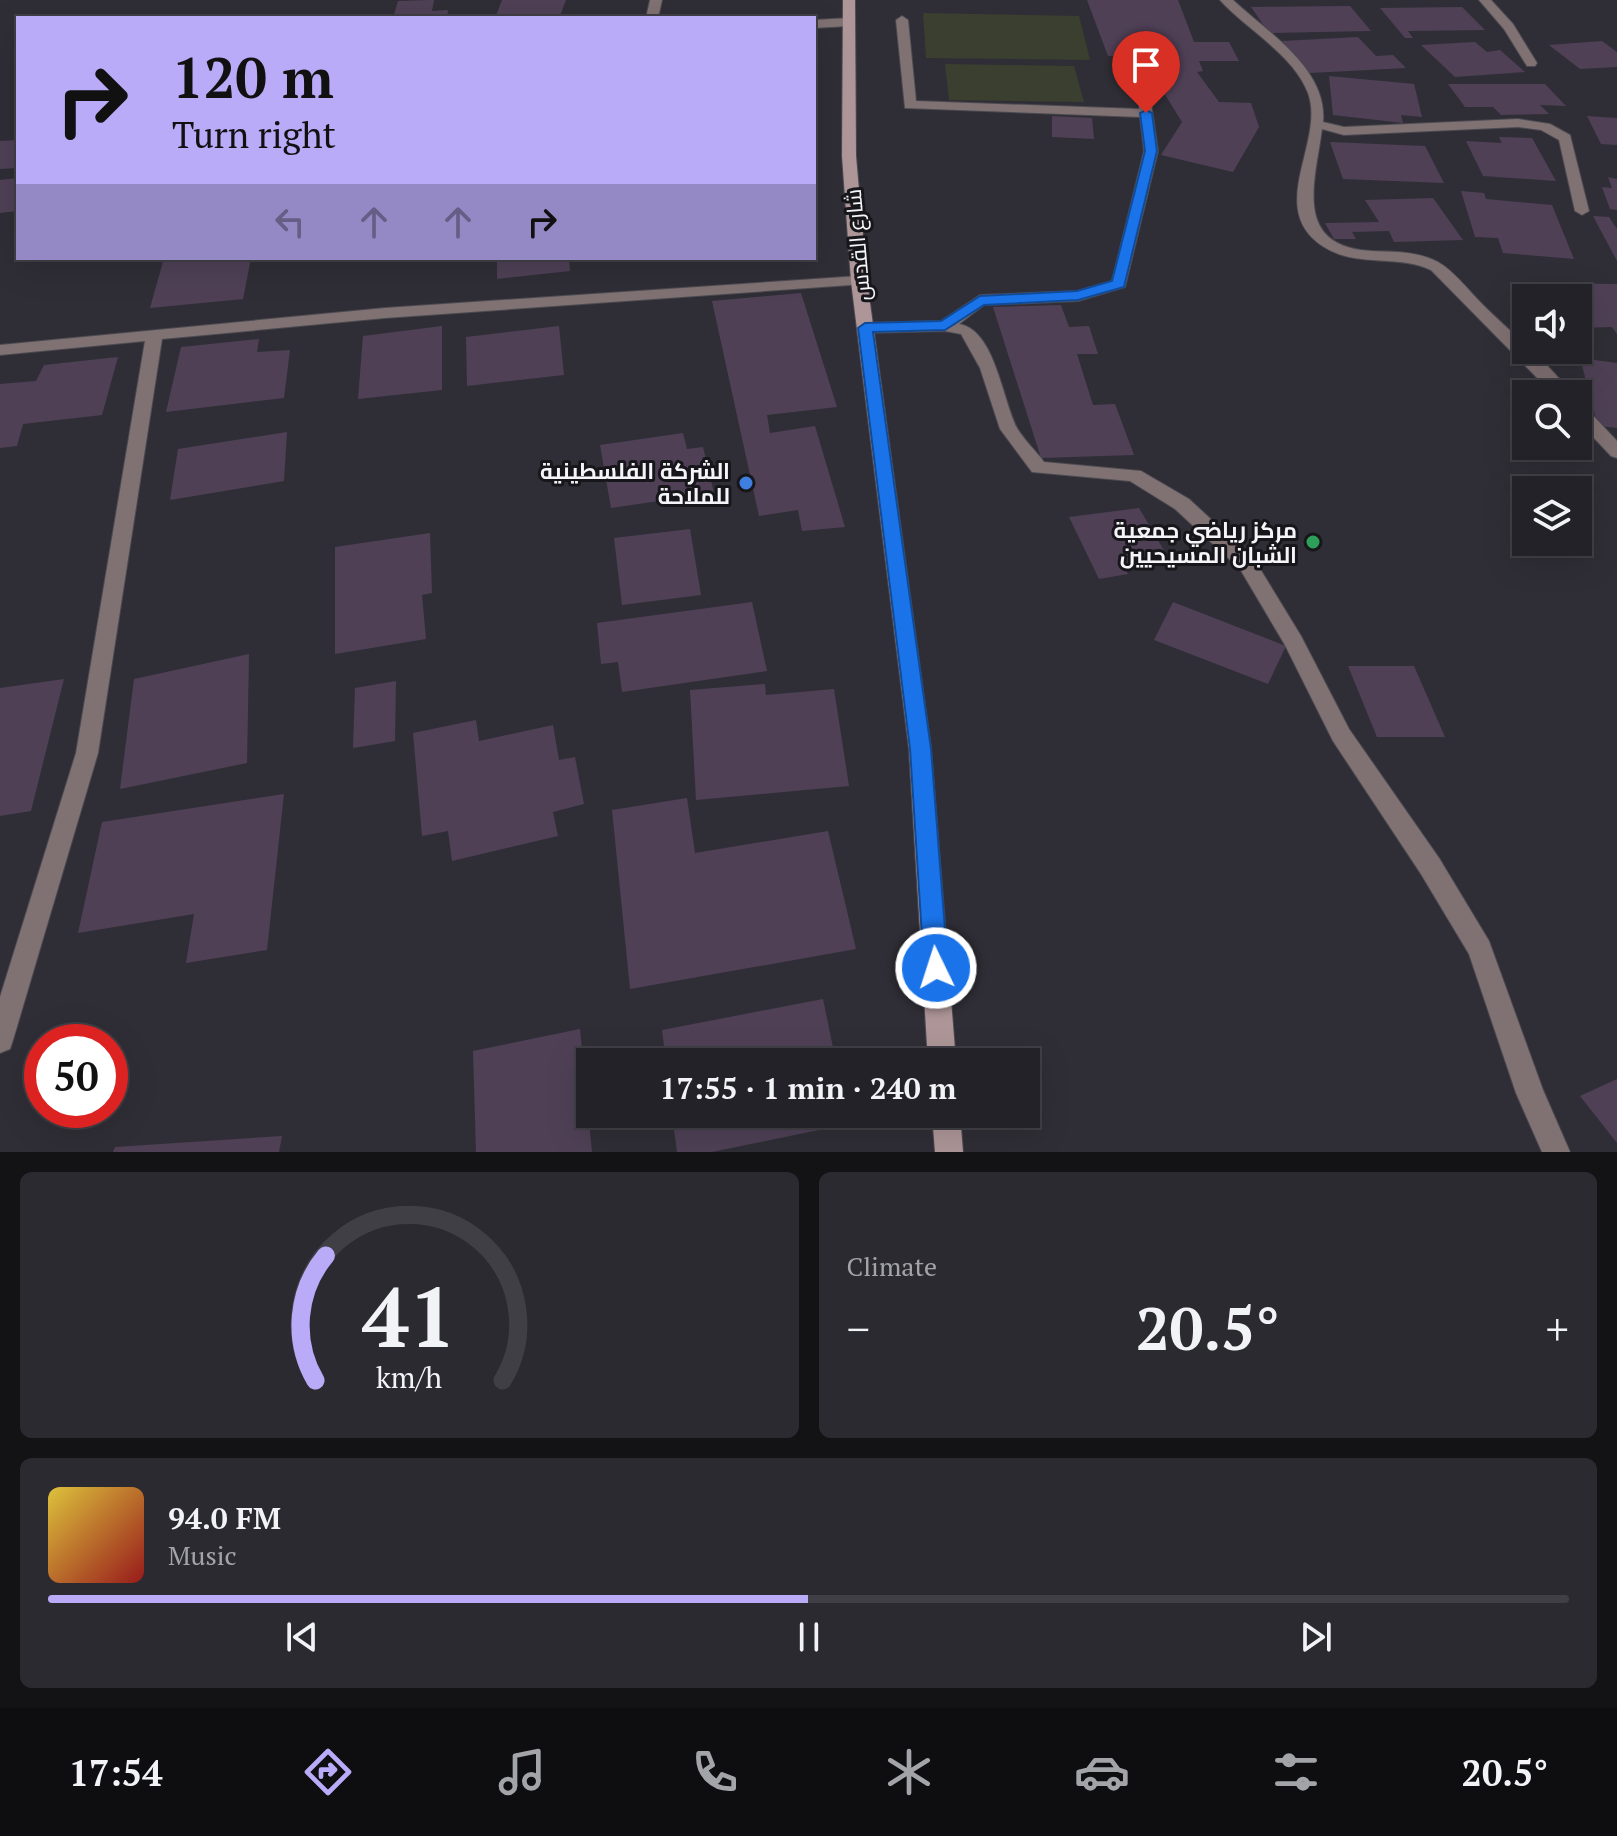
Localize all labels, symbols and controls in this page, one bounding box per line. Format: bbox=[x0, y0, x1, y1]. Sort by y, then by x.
pin bbox=[1112, 31, 1180, 113]
text: 120 m bbox=[172, 40, 334, 114]
icon: arrive bbox=[1124, 43, 1168, 87]
icon: right bbox=[40, 48, 144, 152]
text: Turn right bbox=[172, 111, 336, 158]
street label: شارع القدس bbox=[838, 188, 877, 302]
icon: left bbox=[268, 200, 312, 244]
icon: ahead bbox=[352, 200, 396, 244]
icon: ahead bbox=[436, 200, 480, 244]
icon: right bbox=[520, 200, 564, 244]
map controls bbox=[1512, 284, 1592, 556]
button: sound bbox=[1512, 284, 1592, 364]
button: search bbox=[1512, 380, 1592, 460]
place label: الشركة الفلسطينية للملاحة bbox=[540, 456, 730, 510]
marker: الشركة الفلسطينية للملاحة bbox=[737, 474, 755, 492]
button: layers bbox=[1512, 476, 1592, 556]
place label: مركز رياضي جمعية الشبان المسيحيين bbox=[1114, 515, 1297, 569]
marker: مركز رياضي جمعية الشبان المسيحيين bbox=[1304, 533, 1322, 551]
position arrow bbox=[894, 926, 978, 1010]
speed limit sign: 50 bbox=[24, 1024, 128, 1128]
text: 17:55 · 1 min · 240 m bbox=[660, 1068, 956, 1108]
text: Climate bbox=[847, 1249, 937, 1283]
text: 41 bbox=[362, 1261, 456, 1371]
text: 20.5° bbox=[1136, 1288, 1280, 1367]
text: − bbox=[847, 1299, 870, 1358]
text: + bbox=[1546, 1299, 1569, 1358]
text: km/h bbox=[376, 1358, 442, 1396]
text: 94.0 FM bbox=[168, 1498, 281, 1538]
text: Music bbox=[168, 1538, 237, 1572]
icon: previous bbox=[280, 1615, 324, 1659]
icon: pause bbox=[787, 1615, 831, 1659]
icon: next bbox=[1294, 1615, 1338, 1659]
icon: directions bbox=[300, 1744, 356, 1800]
icon: music bbox=[494, 1744, 550, 1800]
icon: phone bbox=[687, 1744, 743, 1800]
icon: climate bbox=[881, 1744, 937, 1800]
icon: car bbox=[1074, 1744, 1130, 1800]
icon: filters bbox=[1268, 1744, 1324, 1800]
text: 17:54 bbox=[69, 1749, 163, 1796]
text: 20.5° bbox=[1462, 1749, 1548, 1796]

